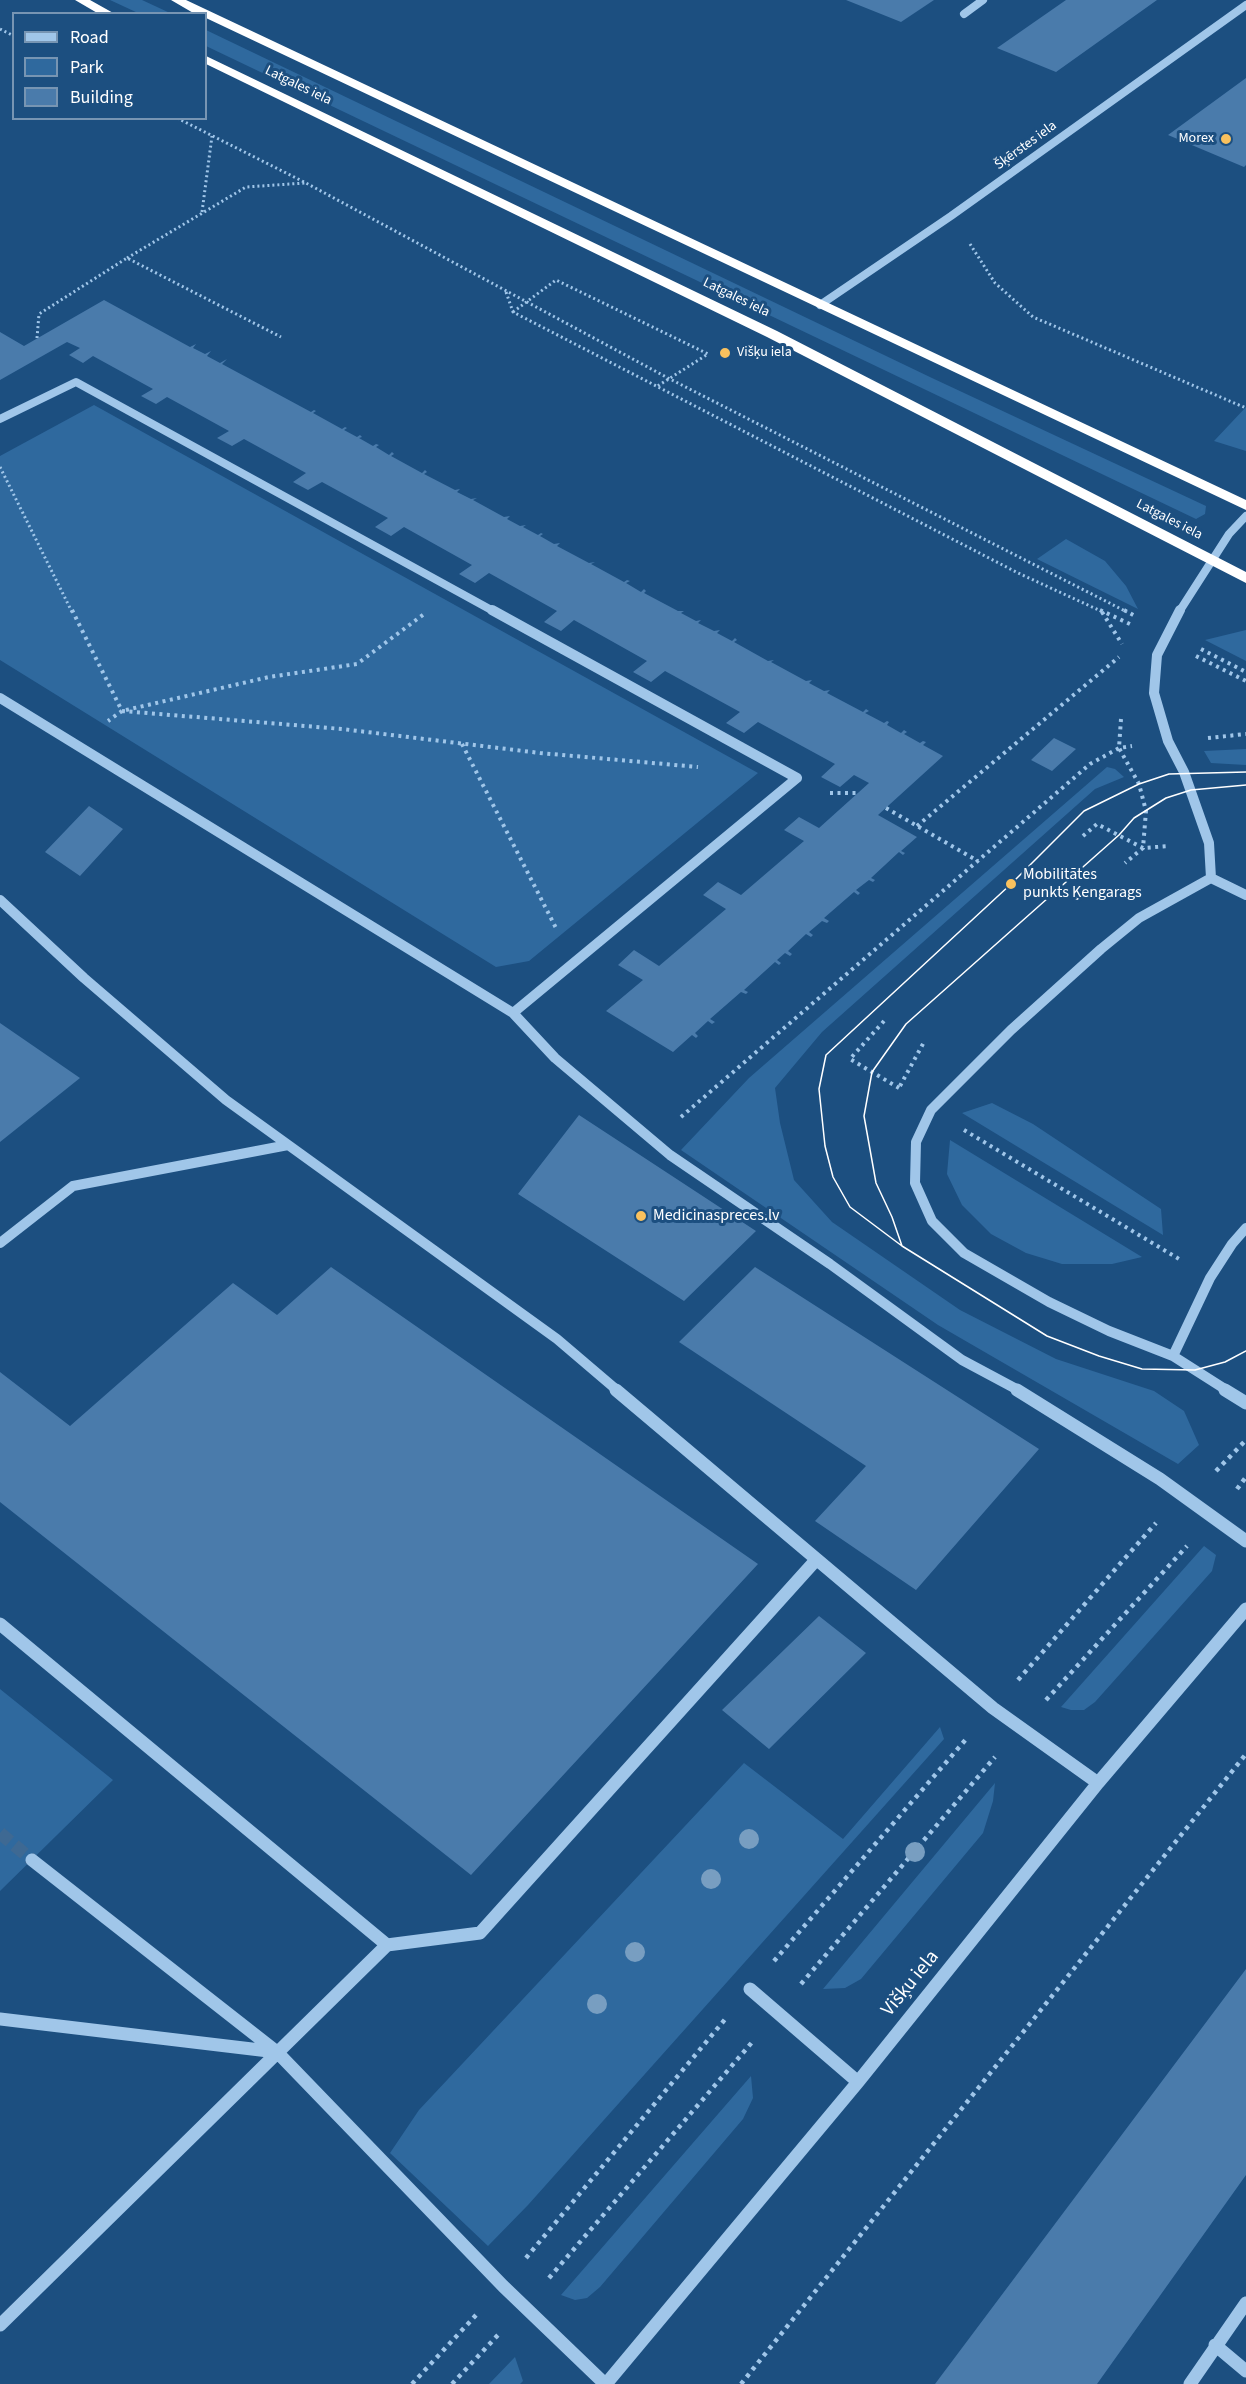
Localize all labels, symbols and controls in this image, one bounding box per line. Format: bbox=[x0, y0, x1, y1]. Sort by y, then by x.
legend bbox=[12, 12, 207, 120]
text: Road bbox=[70, 25, 109, 50]
text: Park bbox=[70, 55, 104, 80]
street label: Latgales iela bbox=[262, 63, 334, 109]
text: Building bbox=[70, 85, 133, 110]
street label: Šķērstes iela bbox=[992, 118, 1060, 174]
place label: Morex bbox=[1178, 131, 1214, 147]
marker: Morex bbox=[1219, 132, 1233, 146]
street label: Latgales iela bbox=[700, 275, 772, 321]
place label: Višķu iela bbox=[737, 345, 792, 361]
marker: Višķu iela bbox=[718, 346, 732, 360]
street label: Latgales iela bbox=[1133, 496, 1205, 544]
place label: Mobilitātes punkts Ķengarags bbox=[1023, 865, 1142, 903]
marker: Mobilitātes punkts Ķengarags bbox=[1004, 877, 1018, 891]
place label: Medicinaspreces.lv bbox=[653, 1206, 779, 1226]
marker: Medicinaspreces.lv bbox=[634, 1209, 648, 1223]
street label: Višķu iela bbox=[877, 1946, 945, 2022]

